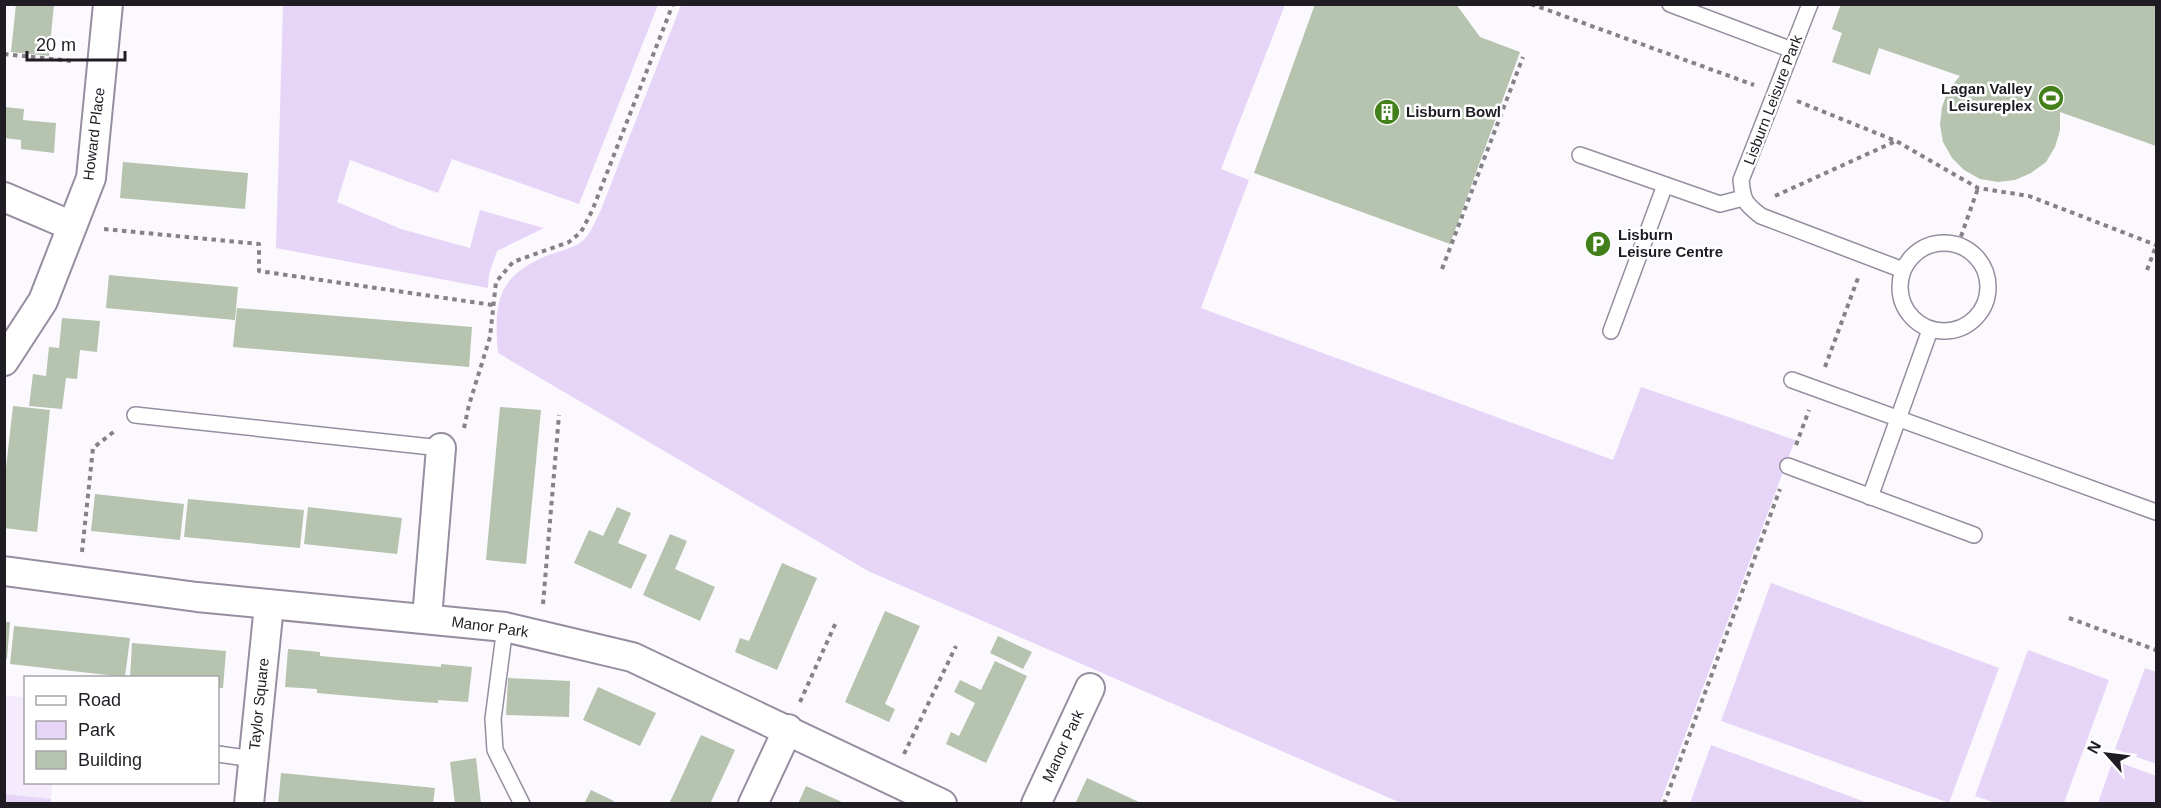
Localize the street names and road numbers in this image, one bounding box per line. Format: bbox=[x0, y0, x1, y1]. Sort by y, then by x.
street label: Lisburn Leisure Park bbox=[1740, 32, 1805, 167]
street label: Howard Place bbox=[79, 87, 108, 181]
street label: Manor Park bbox=[450, 613, 530, 640]
street label: Taylor Square bbox=[245, 657, 272, 751]
street label: Manor Park bbox=[1038, 707, 1087, 785]

